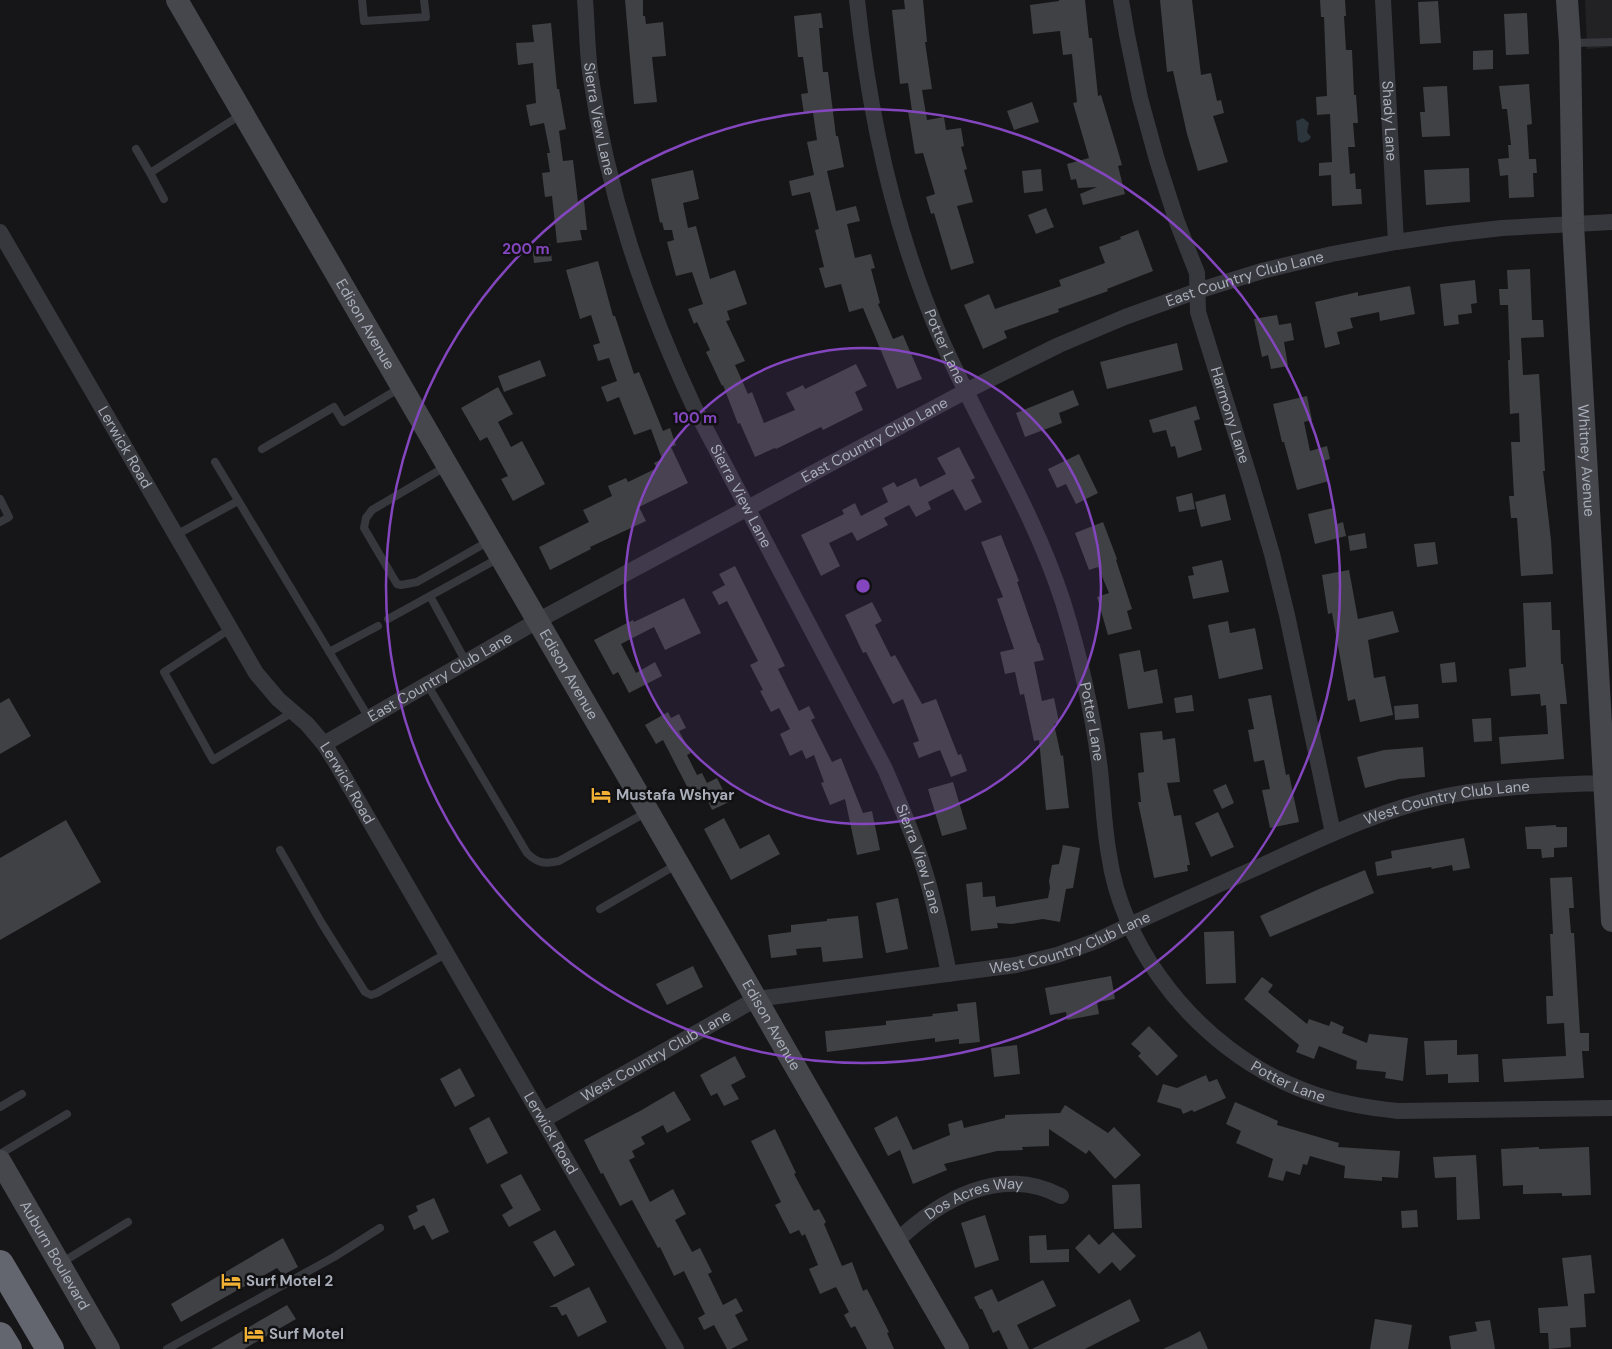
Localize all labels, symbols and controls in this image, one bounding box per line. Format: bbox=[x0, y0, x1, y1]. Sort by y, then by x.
street label: Sierra View Lane bbox=[579, 61, 620, 178]
street label: Shady Lane bbox=[1377, 80, 1402, 162]
text: 200 m bbox=[502, 239, 550, 259]
street label: East Country Club Lane bbox=[1163, 246, 1326, 311]
street label: Edison Avenue bbox=[331, 275, 399, 373]
street label: Potter Lane bbox=[920, 306, 971, 387]
street label: Harmony Lane bbox=[1206, 364, 1255, 466]
street label: East Country Club Lane bbox=[798, 392, 951, 488]
street label: Lerwick Road bbox=[93, 403, 157, 492]
street label: Whitney Avenue bbox=[1573, 404, 1599, 517]
text: 100 m bbox=[673, 408, 717, 428]
street label: Sierra View Lane bbox=[705, 441, 777, 551]
centre of rings bbox=[854, 577, 872, 595]
street label: Edison Avenue bbox=[535, 626, 603, 723]
street label: East Country Club Lane bbox=[364, 627, 516, 727]
street label: Potter Lane bbox=[1075, 680, 1109, 762]
street label: Lerwick Road bbox=[315, 738, 379, 828]
street label: West Country Club Lane bbox=[1361, 776, 1530, 830]
hotel icon: Mustafa Wshyar bbox=[590, 784, 612, 806]
place label: Mustafa Wshyar bbox=[616, 785, 734, 805]
street label: Sierra View Lane bbox=[891, 801, 946, 916]
street label: West Country Club Lane bbox=[988, 907, 1154, 978]
street label: Edison Avenue bbox=[737, 976, 805, 1074]
street label: West Country Club Lane bbox=[577, 1005, 735, 1106]
street label: Potter Lane bbox=[1247, 1056, 1328, 1107]
street label: Lerwick Road bbox=[519, 1088, 582, 1178]
street label: Dos Acres Way bbox=[921, 1174, 1025, 1224]
street label: Auburn Boulevard bbox=[15, 1197, 94, 1314]
hotel icon: Surf Motel 2 bbox=[220, 1270, 242, 1292]
place label: Surf Motel 2 bbox=[246, 1271, 334, 1291]
hotel icon: Surf Motel bbox=[243, 1323, 265, 1345]
place label: Surf Motel bbox=[269, 1324, 344, 1344]

